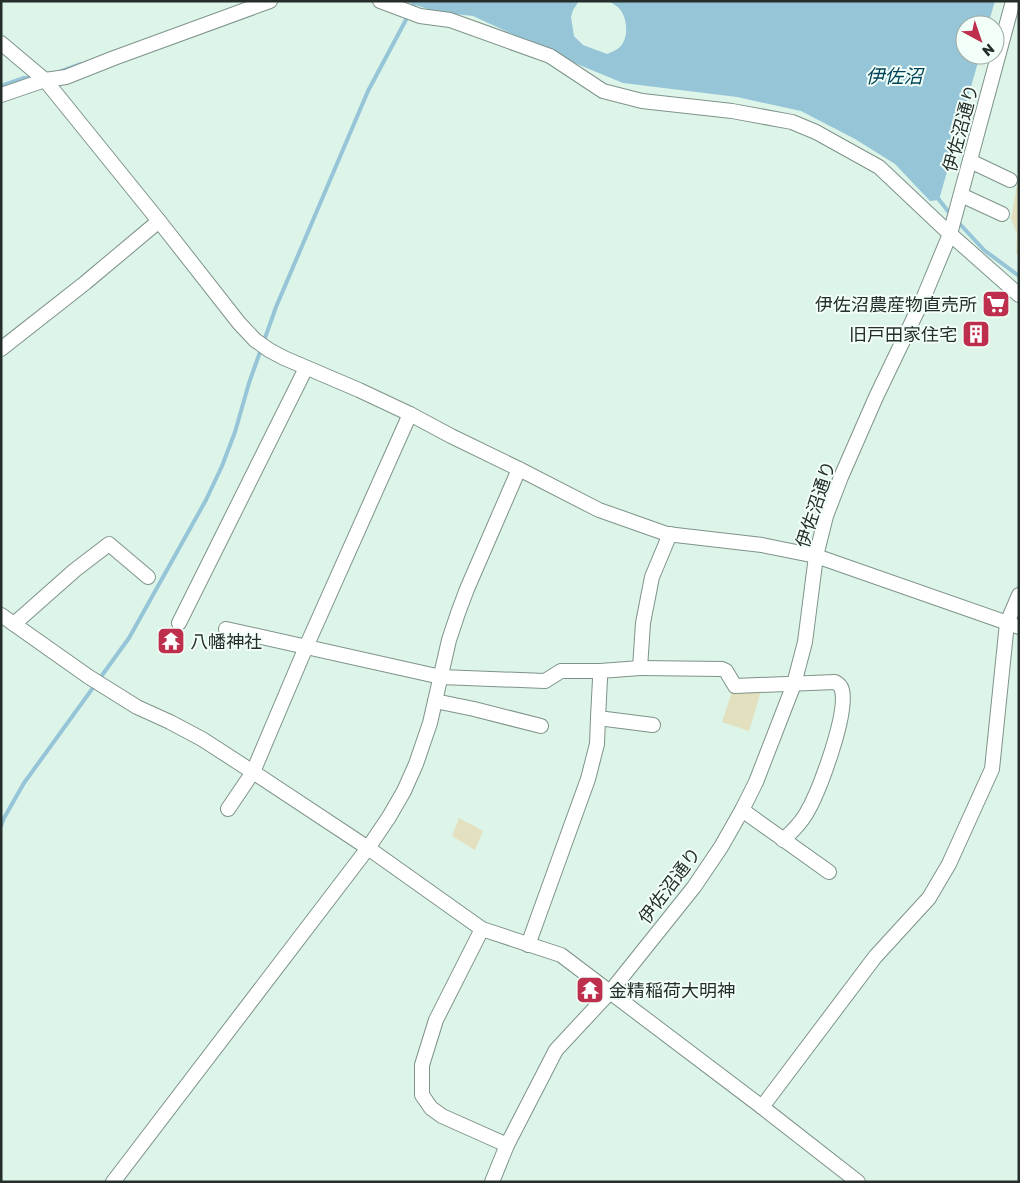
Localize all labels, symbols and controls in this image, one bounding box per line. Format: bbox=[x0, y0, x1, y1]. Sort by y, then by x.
north arrow bbox=[955, 15, 1005, 65]
text: N bbox=[979, 40, 998, 60]
water label: 伊佐沼 bbox=[865, 64, 925, 87]
street label: 伊佐沼通り bbox=[938, 82, 982, 174]
supermarket icon: 伊佐沼農産物直売所 bbox=[981, 289, 1011, 319]
place label: 伊佐沼農産物直売所 bbox=[815, 293, 977, 315]
building icon: 旧戸田家住宅 bbox=[961, 319, 991, 349]
place label: 旧戸田家住宅 bbox=[849, 323, 957, 345]
street label: 伊佐沼通り bbox=[791, 458, 839, 550]
temple icon: 八幡神社 bbox=[156, 626, 186, 656]
place label: 八幡神社 bbox=[190, 630, 262, 652]
street label: 伊佐沼通り bbox=[633, 842, 705, 928]
temple icon: 金精稲荷大明神 bbox=[575, 975, 605, 1005]
place label: 金精稲荷大明神 bbox=[609, 979, 735, 1001]

